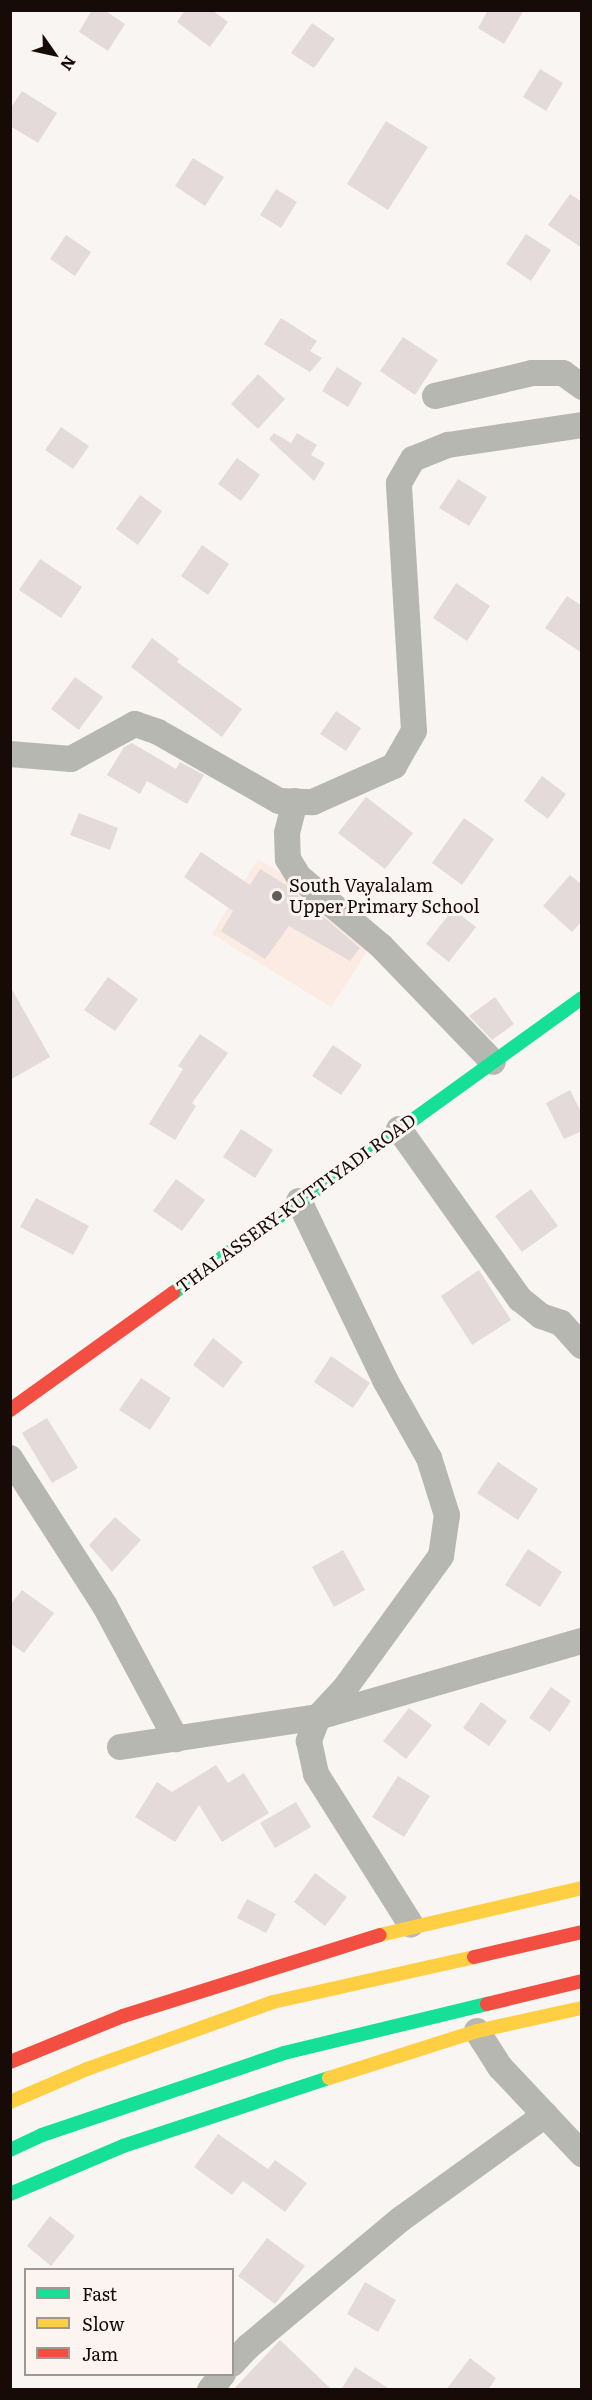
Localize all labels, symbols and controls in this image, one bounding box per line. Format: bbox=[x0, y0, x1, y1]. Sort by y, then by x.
north arrow bbox=[24, 24, 84, 84]
text: N bbox=[55, 52, 83, 76]
place label: South Vayalalam Upper Primary School bbox=[289, 875, 480, 918]
marker: South Vayalalam Upper Primary School bbox=[270, 889, 284, 903]
street label: THALASSERY-KUTTIYADI ROAD bbox=[172, 1109, 420, 1297]
legend bbox=[24, 2268, 234, 2376]
text: Fast bbox=[82, 2280, 117, 2307]
text: Slow bbox=[82, 2310, 124, 2337]
text: Jam bbox=[82, 2340, 118, 2367]

